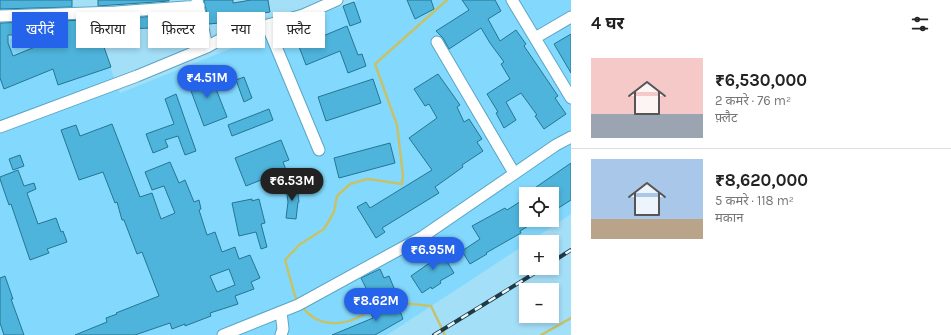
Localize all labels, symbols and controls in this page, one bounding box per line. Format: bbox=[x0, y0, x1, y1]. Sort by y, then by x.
chip: खरीदें bbox=[12, 12, 68, 48]
chip: किराया bbox=[76, 12, 140, 48]
chip: फ़िल्टर bbox=[148, 12, 209, 48]
chip: नया bbox=[217, 12, 265, 48]
chip: फ़्लैट bbox=[273, 12, 325, 48]
text: 4 घर bbox=[591, 13, 624, 33]
icon: filters bbox=[909, 13, 931, 35]
pin: ₹4.51M bbox=[174, 65, 240, 99]
text: ₹4.51M bbox=[186, 70, 228, 85]
text: ₹6,530,000 bbox=[715, 70, 807, 90]
icon: home bbox=[623, 74, 671, 122]
text: 2 कमरे · 76 m² bbox=[715, 93, 791, 108]
text: फ़्लैट bbox=[715, 110, 738, 125]
pin: ₹6.53M bbox=[259, 168, 325, 202]
text: ₹8,620,000 bbox=[715, 170, 808, 190]
text: ₹6.53M bbox=[269, 173, 315, 188]
icon: home bbox=[623, 175, 671, 223]
map controls bbox=[519, 187, 559, 323]
button: locate bbox=[519, 187, 559, 227]
text: 5 कमरे · 118 m² bbox=[715, 193, 794, 208]
text: मकान bbox=[715, 210, 743, 225]
button: + bbox=[519, 235, 559, 275]
pin: ₹6.95M bbox=[400, 237, 466, 271]
text: ₹6.95M bbox=[411, 242, 456, 257]
button: − bbox=[519, 283, 559, 323]
pin: ₹8.62M bbox=[343, 288, 409, 322]
text: ₹8.62M bbox=[353, 293, 399, 308]

